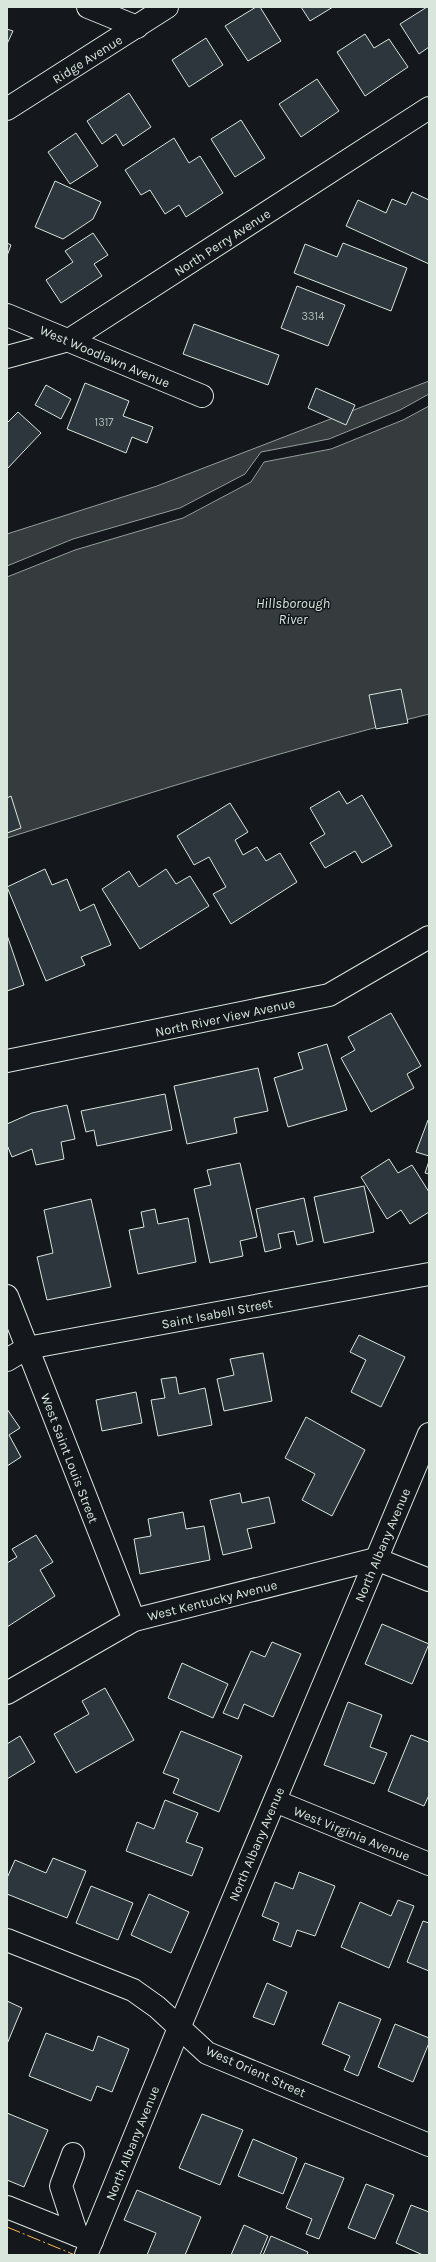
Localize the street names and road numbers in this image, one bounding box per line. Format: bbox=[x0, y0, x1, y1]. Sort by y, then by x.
street label: Ridge Avenue bbox=[50, 32, 125, 87]
street label: North Perry Avenue bbox=[171, 206, 273, 279]
street label: West Woodlawn Avenue bbox=[38, 322, 172, 391]
street label: North River View Avenue bbox=[154, 995, 297, 1040]
street label: Saint Isabell Street bbox=[160, 1295, 274, 1332]
street label: West Saint Louis Street bbox=[38, 1391, 101, 1525]
street label: North Albany Avenue bbox=[352, 1486, 413, 1604]
street label: West Kentucky Avenue bbox=[145, 1577, 279, 1624]
street label: North Albany Avenue bbox=[226, 1785, 287, 1903]
street label: West Virginia Avenue bbox=[291, 1803, 413, 1864]
street label: West Orient Street bbox=[203, 2043, 308, 2100]
street label: North Albany Avenue bbox=[103, 2083, 162, 2203]

